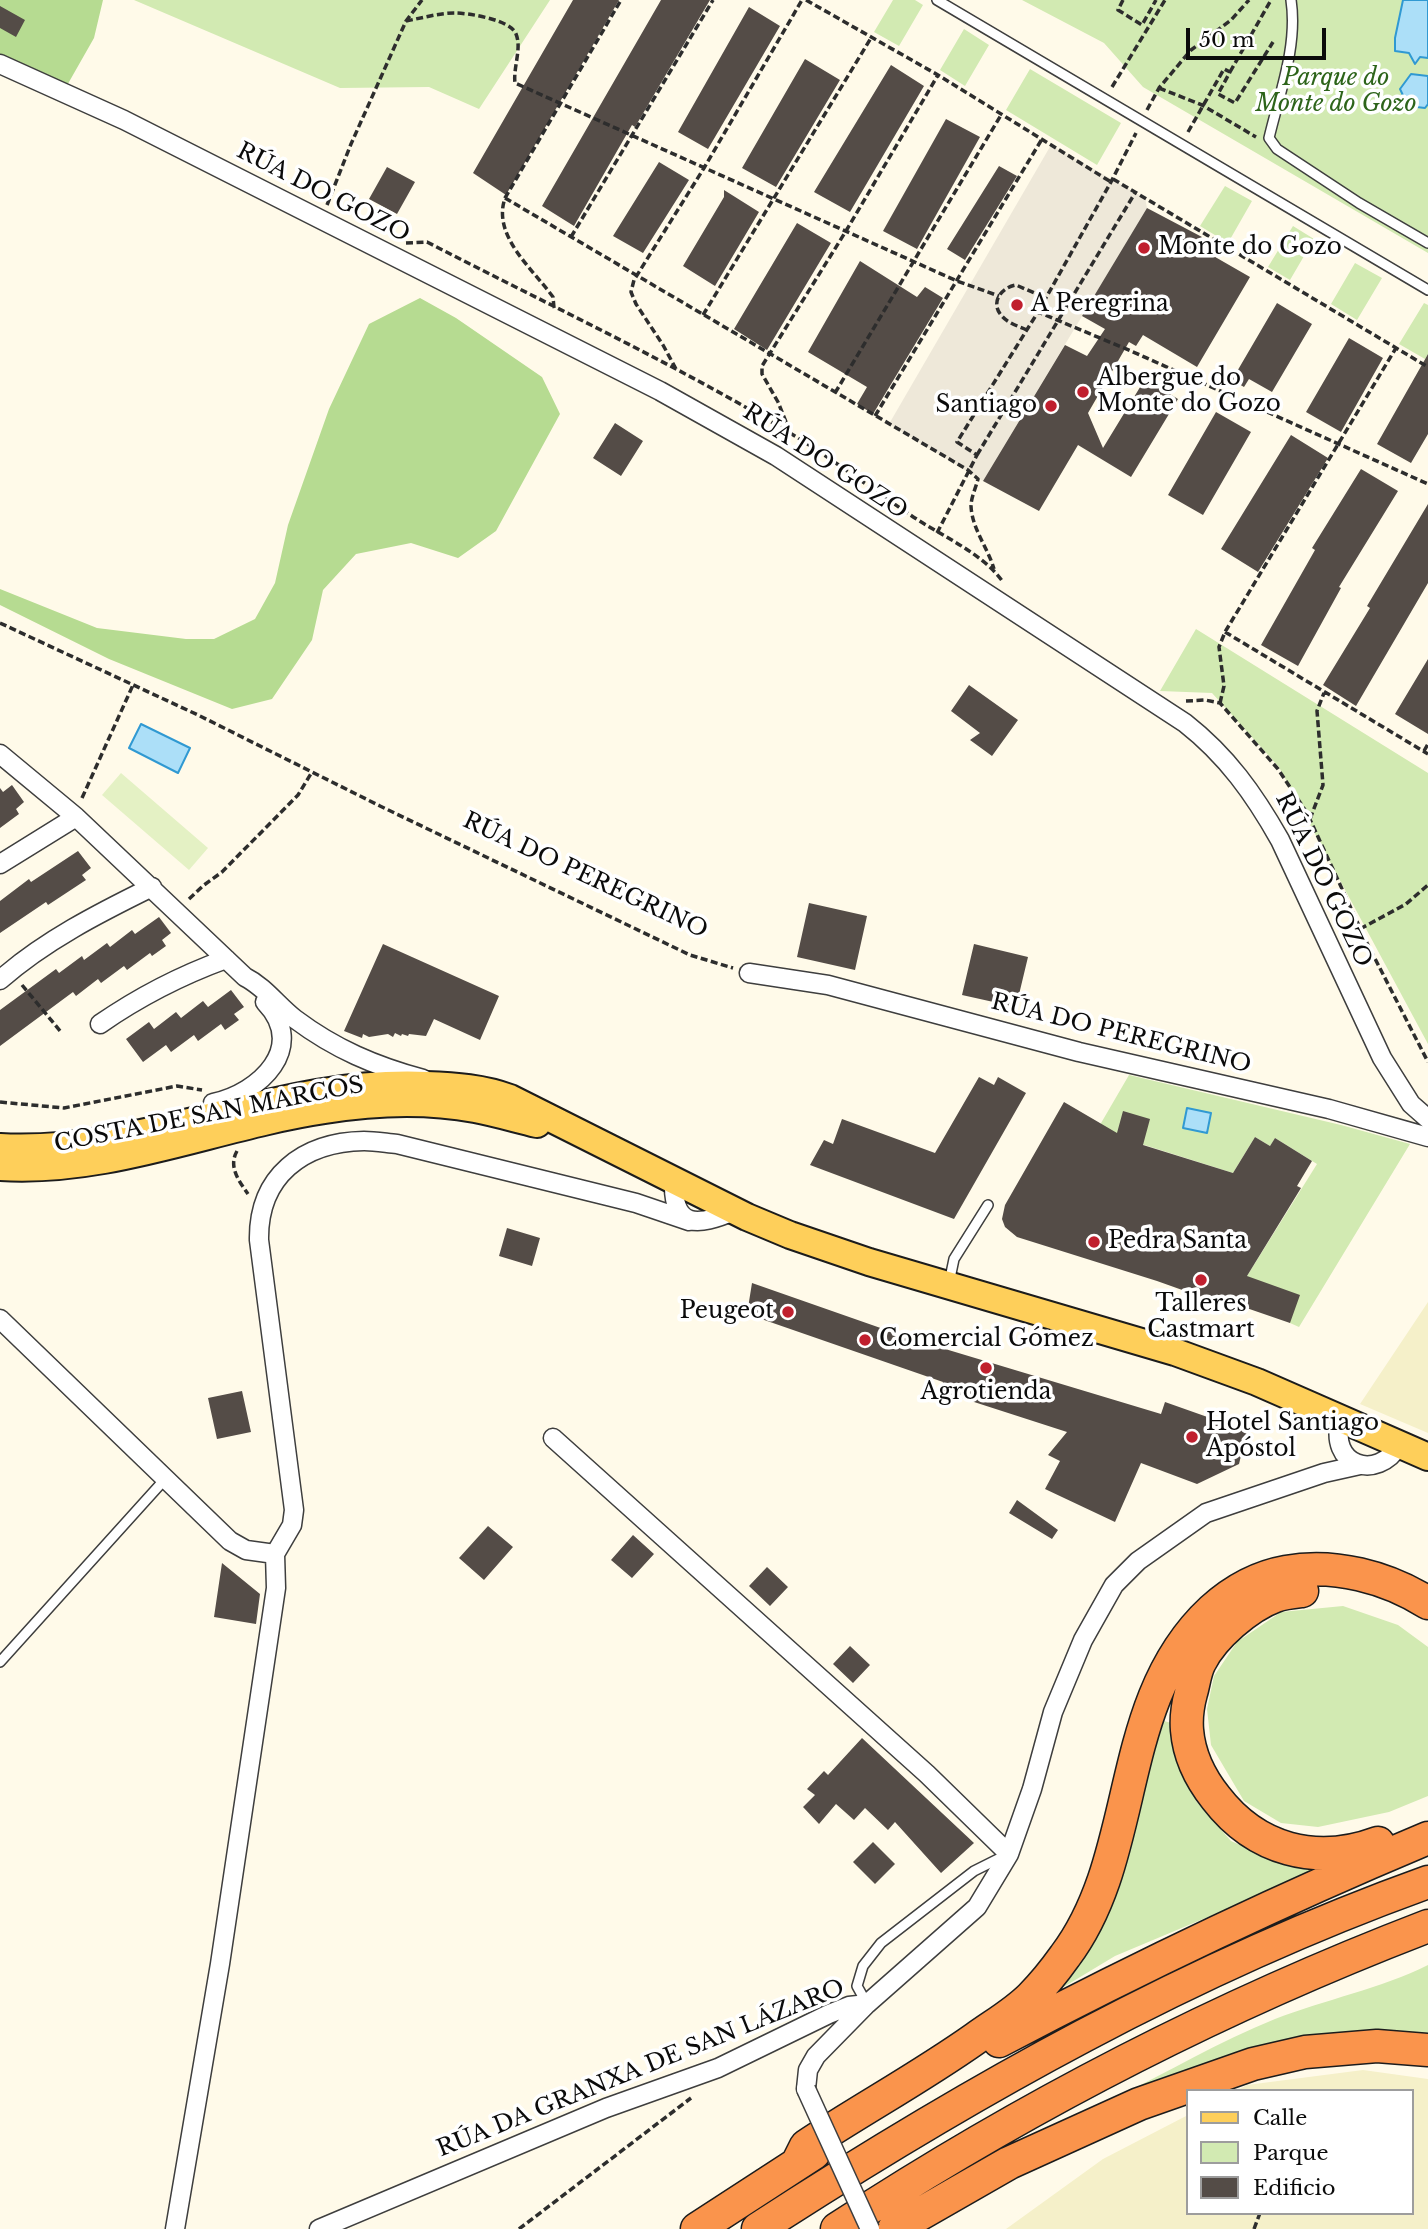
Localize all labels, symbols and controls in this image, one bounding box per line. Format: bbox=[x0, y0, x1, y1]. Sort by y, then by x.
scale bar bbox=[1190, 14, 1330, 58]
text: 50 m bbox=[1199, 27, 1254, 53]
park label: Parque do Monte do Gozo bbox=[1256, 65, 1416, 119]
street label: RÚA DO GOZO bbox=[232, 137, 414, 249]
place label: Monte do Gozo bbox=[1158, 234, 1342, 262]
marker: Monte do Gozo bbox=[1136, 240, 1152, 256]
place label: A Peregrina bbox=[1031, 291, 1169, 319]
marker: A Peregrina bbox=[1009, 297, 1025, 313]
place label: Albergue do Monte do Gozo bbox=[1097, 365, 1281, 419]
marker: Albergue do Monte do Gozo bbox=[1075, 384, 1091, 400]
place label: Santiago bbox=[936, 392, 1037, 420]
marker: Santiago bbox=[1043, 398, 1059, 414]
street label: RÚA DO GOZO bbox=[738, 399, 912, 525]
street label: RÚA DO GOZO bbox=[1269, 788, 1377, 972]
street label: RÚA DO PEREGRINO bbox=[458, 807, 712, 945]
street label: RÚA DO PEREGRINO bbox=[988, 988, 1254, 1080]
street label: COSTA DE SAN MARCOS bbox=[52, 1071, 366, 1159]
place label: Pedra Santa bbox=[1108, 1228, 1247, 1256]
marker: Pedra Santa bbox=[1086, 1234, 1102, 1250]
marker: Talleres Castmart bbox=[1193, 1272, 1209, 1288]
place label: Talleres Castmart bbox=[1147, 1291, 1255, 1345]
place label: Peugeot bbox=[680, 1298, 774, 1326]
marker: Peugeot bbox=[780, 1304, 796, 1320]
place label: Comercial Gómez bbox=[879, 1326, 1094, 1354]
marker: Comercial Gómez bbox=[857, 1332, 873, 1348]
marker: Agrotienda bbox=[978, 1360, 994, 1376]
place label: Agrotienda bbox=[920, 1379, 1052, 1407]
place label: Hotel Santiago Apóstol bbox=[1206, 1410, 1379, 1464]
marker: Hotel Santiago Apóstol bbox=[1184, 1429, 1200, 1445]
street label: RÚA DA GRANXA DE SAN LÁZARO bbox=[433, 1974, 849, 2164]
legend bbox=[1186, 2089, 1414, 2215]
text: Calle bbox=[1253, 2105, 1307, 2131]
text: Parque bbox=[1253, 2140, 1328, 2166]
text: Edificio bbox=[1253, 2175, 1335, 2201]

